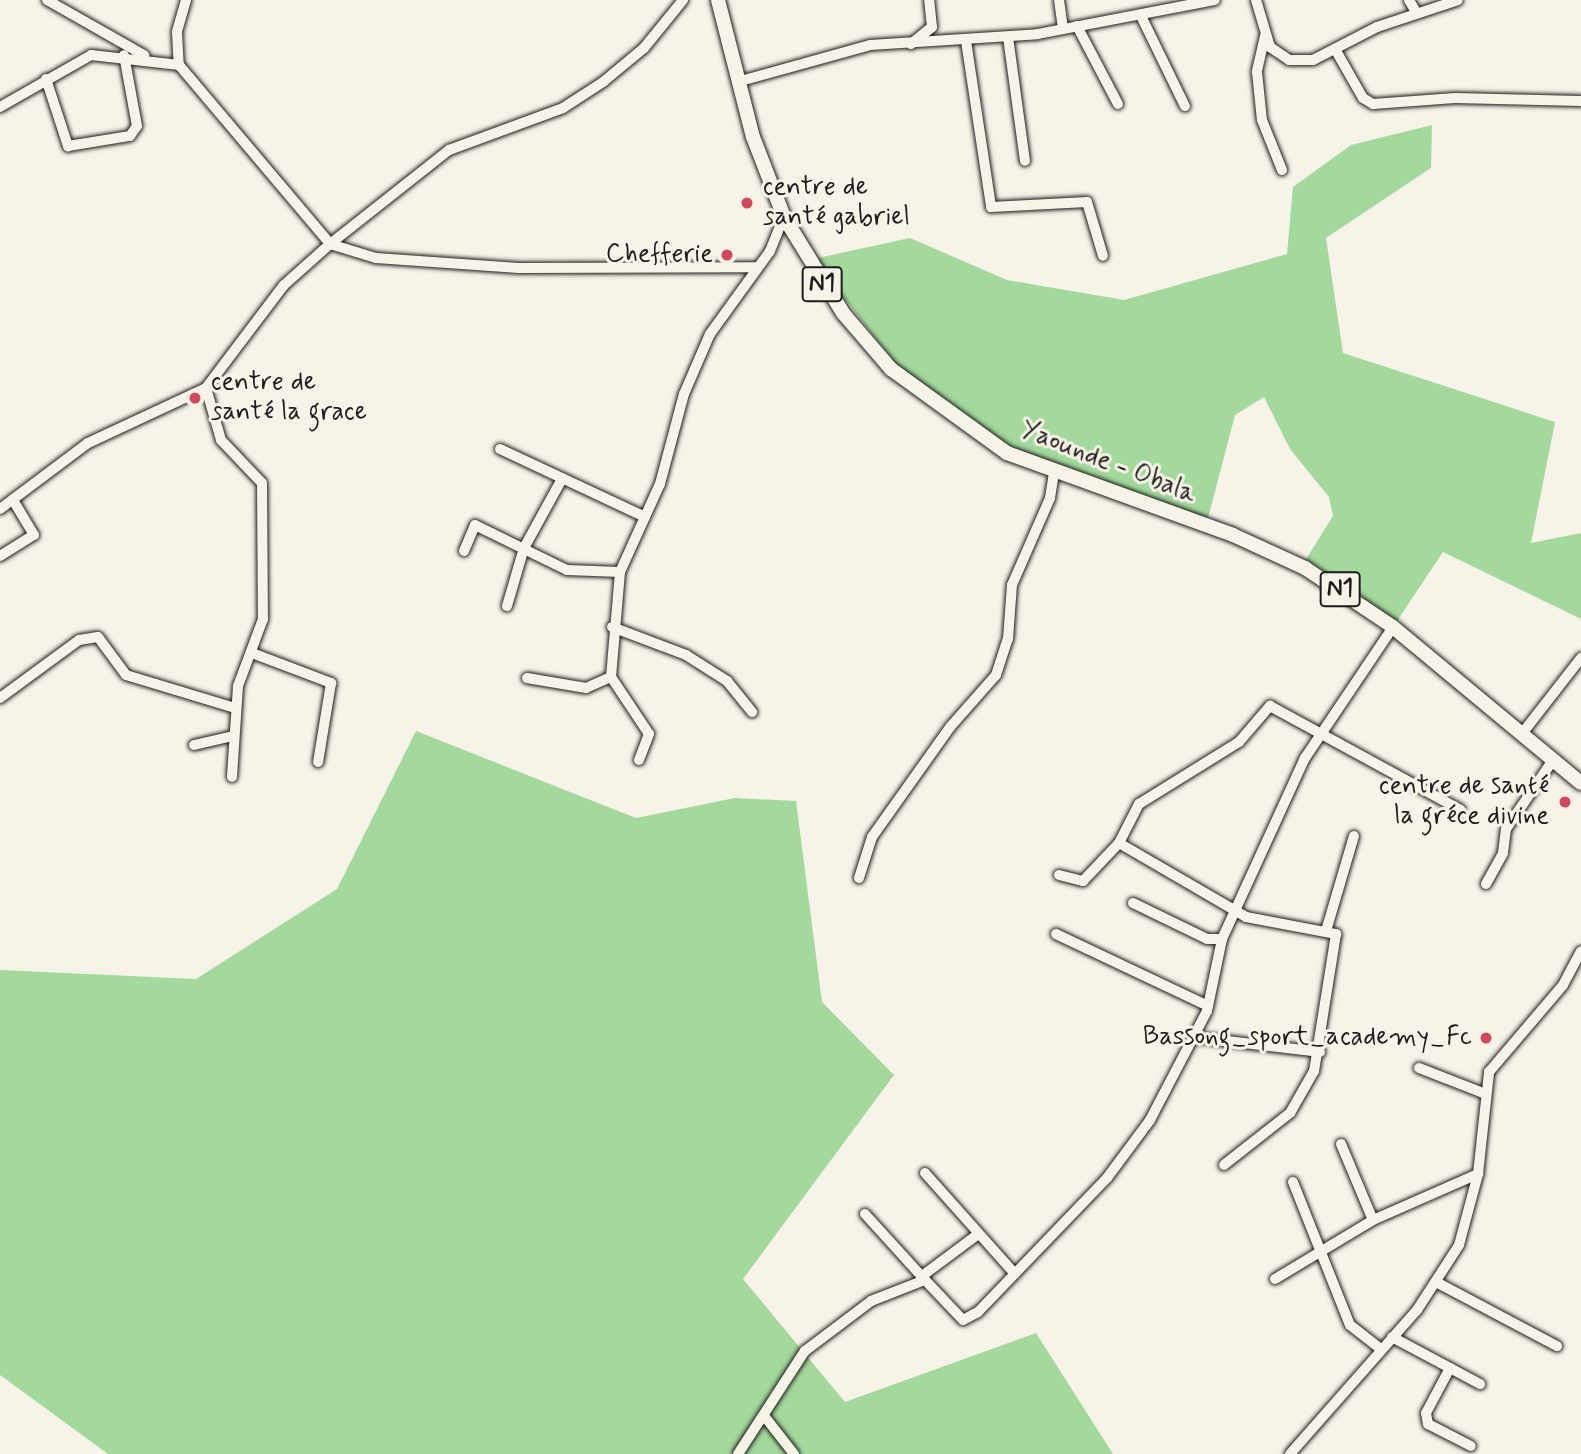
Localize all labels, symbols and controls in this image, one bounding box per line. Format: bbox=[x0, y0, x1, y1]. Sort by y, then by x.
place label: centre de santé gabriel bbox=[763, 172, 910, 234]
marker: centre de santé gabriel bbox=[737, 193, 757, 213]
place label: Chefferie bbox=[606, 239, 713, 271]
marker: Chefferie bbox=[719, 247, 735, 263]
road number: N1 bbox=[801, 264, 843, 304]
place label: centre de santé la grace bbox=[211, 367, 365, 428]
marker: centre de santé la grace bbox=[185, 388, 205, 408]
street label: Yaounde - Obala bbox=[1016, 415, 1200, 511]
road number: N1 bbox=[1319, 568, 1361, 610]
place label: centre de santé la gréce divine bbox=[1375, 771, 1549, 832]
marker: centre de santé la gréce divine bbox=[1555, 792, 1575, 812]
place label: Bassong_sport_academy_Fc bbox=[1143, 1022, 1472, 1054]
marker: Bassong_sport_academy_Fc bbox=[1478, 1030, 1494, 1046]

